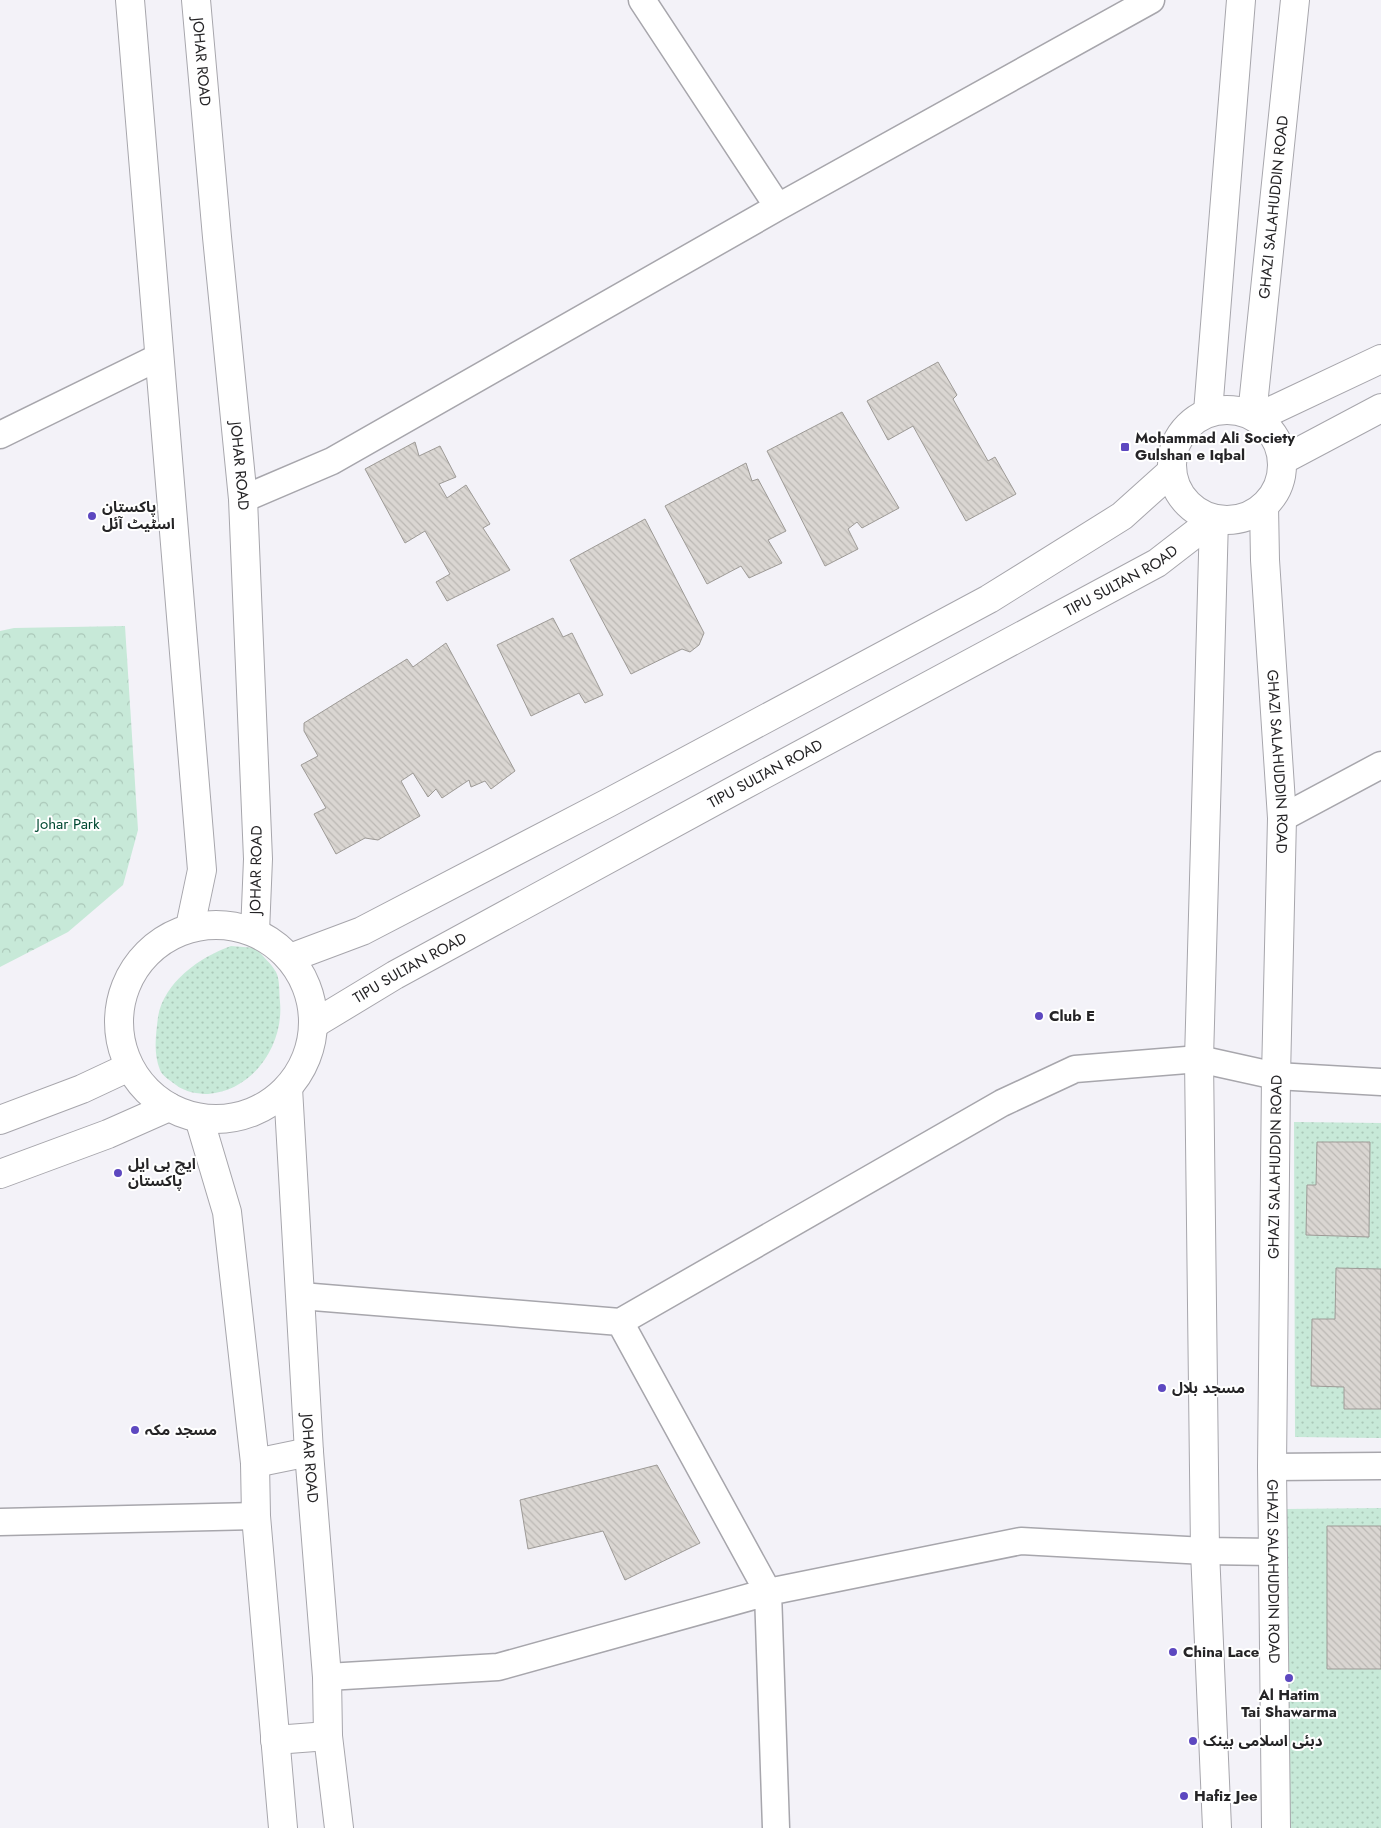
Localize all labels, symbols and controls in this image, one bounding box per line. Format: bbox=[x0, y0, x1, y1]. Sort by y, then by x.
street label: JOHAR ROAD bbox=[186, 14, 216, 107]
street label: GHAZI SALAHUDDIN ROAD bbox=[1253, 114, 1294, 300]
street label: JOHAR ROAD bbox=[224, 419, 254, 511]
place label: Mohammad Ali Society Gulshan e Iqbal bbox=[1135, 427, 1295, 466]
marker: Mohammad Ali Society Gulshan e Iqbal bbox=[1119, 441, 1131, 453]
place label: پاکستان اسٹیٹ آئل bbox=[102, 496, 175, 535]
marker: پاکستان اسٹیٹ آئل bbox=[86, 510, 98, 522]
street label: TIPU SULTAN ROAD bbox=[1060, 540, 1183, 622]
street label: GHAZI SALAHUDDIN ROAD bbox=[1261, 669, 1293, 854]
street label: TIPU SULTAN ROAD bbox=[704, 734, 827, 814]
park label: Johar Park bbox=[34, 813, 100, 835]
street label: JOHAR ROAD bbox=[244, 825, 268, 917]
street label: TIPU SULTAN ROAD bbox=[349, 927, 471, 1009]
place label: Club E bbox=[1049, 1005, 1095, 1027]
marker: Club E bbox=[1033, 1010, 1045, 1022]
street label: GHAZI SALAHUDDIN ROAD bbox=[1262, 1075, 1288, 1259]
place label: ایچ بی ایل پاکستان bbox=[128, 1153, 196, 1192]
marker: ایچ بی ایل پاکستان bbox=[112, 1167, 124, 1179]
place label: مسجد بلال bbox=[1172, 1377, 1245, 1399]
marker: مسجد بلال bbox=[1156, 1382, 1168, 1394]
street label: JOHAR ROAD bbox=[296, 1411, 324, 1504]
place label: مسجد مکہ bbox=[145, 1419, 217, 1441]
marker: مسجد مکہ bbox=[129, 1424, 141, 1436]
street label: GHAZI SALAHUDDIN ROAD bbox=[1261, 1479, 1285, 1664]
place label: China Lace bbox=[1183, 1641, 1260, 1663]
marker: China Lace bbox=[1167, 1646, 1179, 1658]
marker: Al Hatim Tai Shawarma bbox=[1283, 1672, 1295, 1684]
place label: Al Hatim Tai Shawarma bbox=[1241, 1684, 1337, 1723]
place label: دبئی اسلامی بینک bbox=[1203, 1730, 1323, 1752]
marker: دبئی اسلامی بینک bbox=[1187, 1735, 1199, 1747]
place label: Hafiz Jee bbox=[1194, 1785, 1258, 1807]
marker: Hafiz Jee bbox=[1178, 1790, 1190, 1802]

